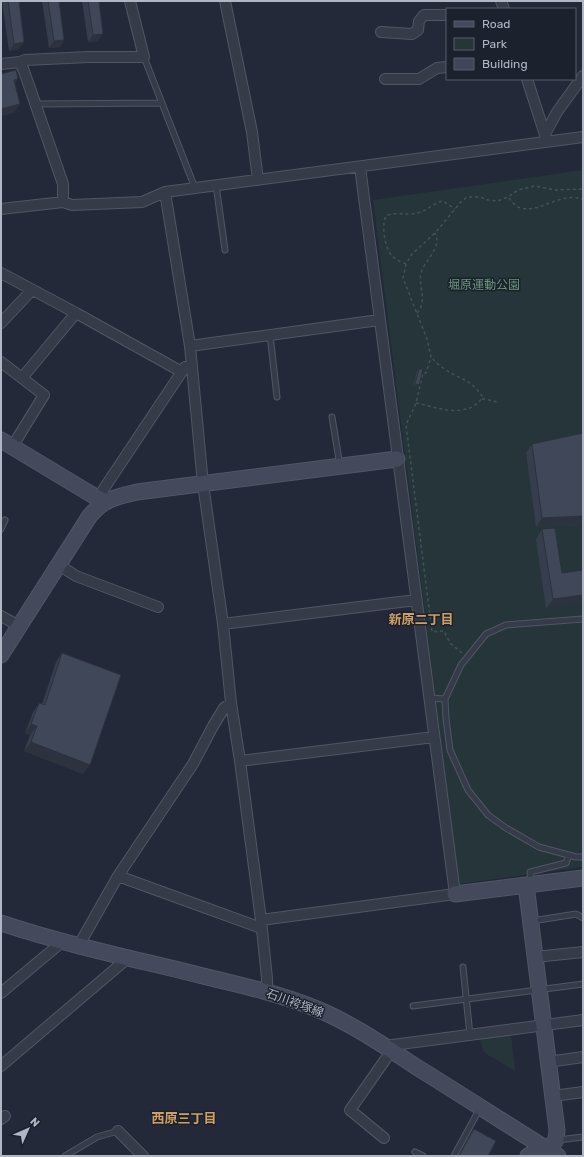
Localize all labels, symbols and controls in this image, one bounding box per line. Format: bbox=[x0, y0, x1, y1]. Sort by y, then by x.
legend bbox=[446, 8, 576, 80]
text: Road bbox=[482, 17, 510, 31]
text: Park bbox=[482, 37, 508, 51]
text: Building bbox=[482, 57, 528, 71]
park label: 堀原運動公園 bbox=[448, 278, 520, 292]
district label: 新原二丁目 bbox=[388, 612, 454, 627]
street label: 石川袴塚線 bbox=[264, 986, 326, 1020]
north arrow bbox=[8, 1109, 48, 1149]
district label: 西原三丁目 bbox=[151, 1111, 217, 1126]
text: N bbox=[27, 1115, 42, 1130]

